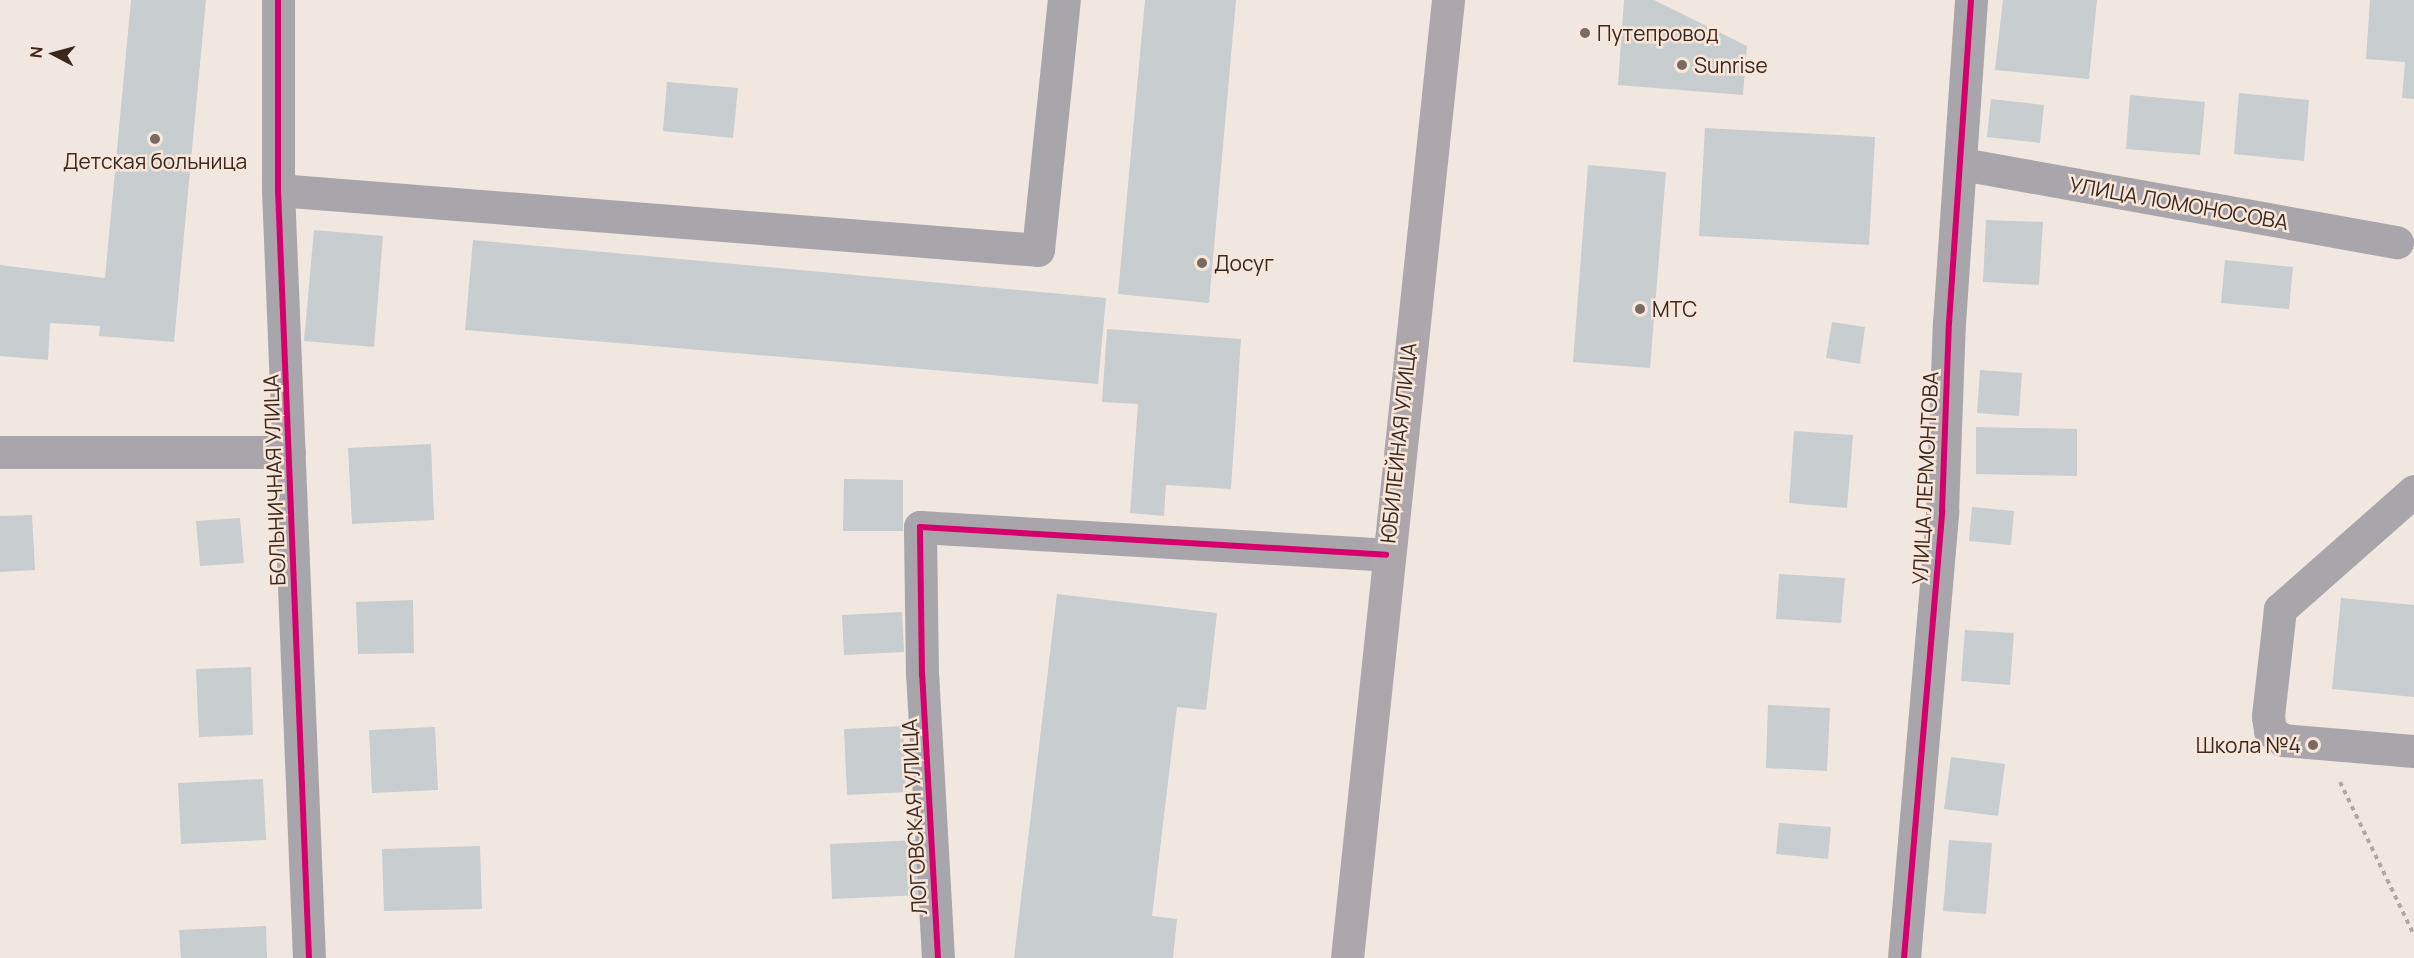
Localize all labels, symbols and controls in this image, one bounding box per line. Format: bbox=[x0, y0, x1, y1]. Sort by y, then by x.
place label: Путепровод bbox=[1597, 20, 1719, 46]
north arrow bbox=[24, 24, 84, 84]
marker: Путепровод bbox=[1578, 26, 1592, 40]
text: N bbox=[25, 45, 48, 59]
place label: Sunrise bbox=[1694, 52, 1768, 78]
marker: Sunrise bbox=[1675, 58, 1689, 72]
marker: Детская больница bbox=[148, 132, 162, 146]
place label: Детская больница bbox=[63, 148, 247, 174]
street label: УЛИЦА ЛОМОНОСОВА bbox=[2068, 171, 2290, 235]
place label: Досуг bbox=[1214, 250, 1274, 276]
marker: Досуг bbox=[1195, 256, 1209, 270]
place label: МТС bbox=[1652, 296, 1697, 322]
marker: МТС bbox=[1633, 302, 1647, 316]
street label: ЮБИЛЕЙНАЯ УЛИЦА bbox=[1375, 341, 1421, 545]
street label: УЛИЦА ЛЕРМОНТОВА bbox=[1907, 371, 1943, 585]
street label: БОЛЬНИЧНАЯ УЛИЦА bbox=[258, 374, 290, 586]
street label: ЛОГОВСКАЯ УЛИЦА bbox=[896, 718, 932, 916]
place label: Школа №4 bbox=[2196, 732, 2301, 758]
marker: Школа №4 bbox=[2306, 738, 2320, 752]

